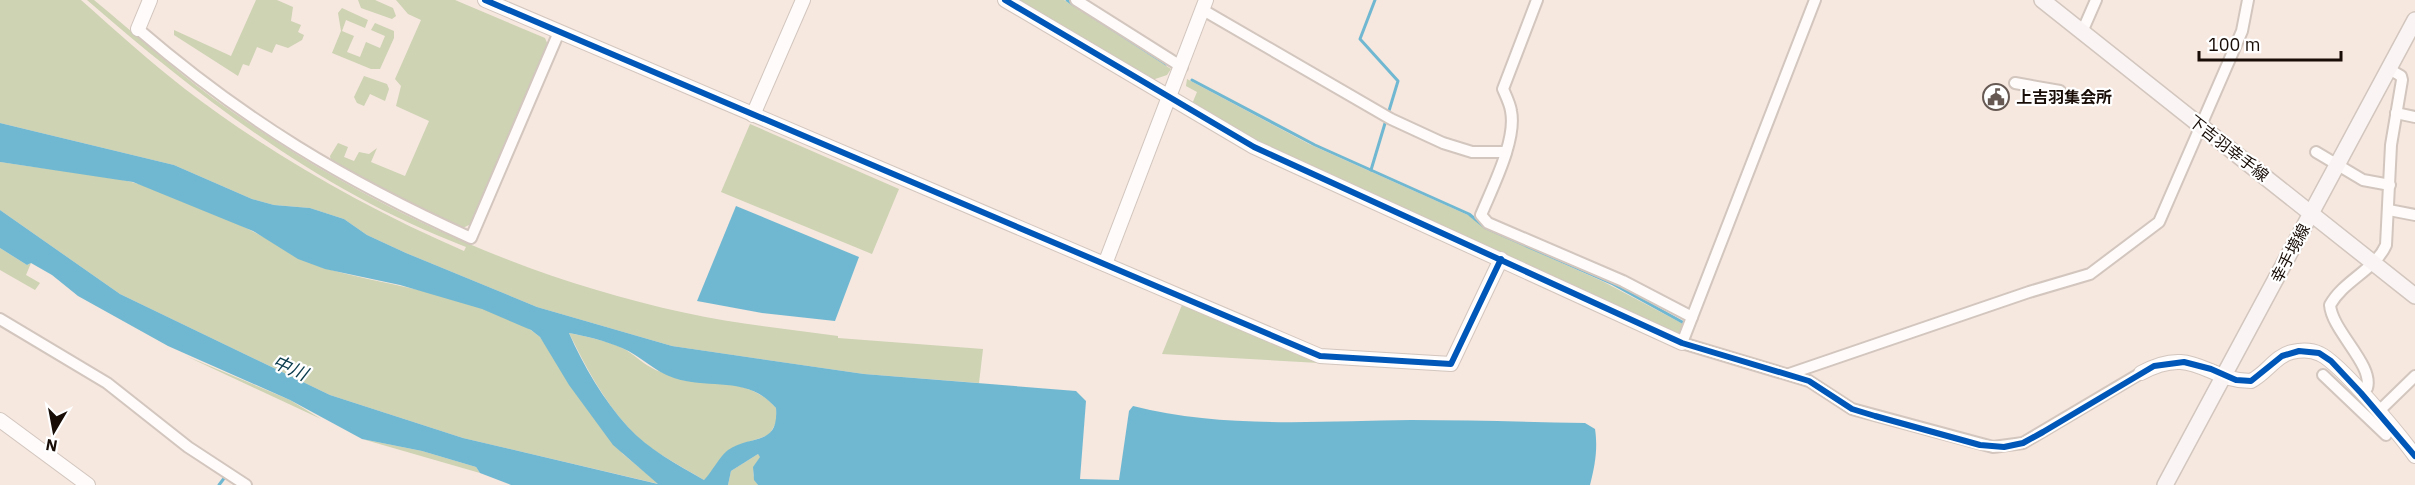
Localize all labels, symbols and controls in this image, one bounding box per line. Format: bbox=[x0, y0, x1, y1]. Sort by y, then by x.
scale bar bbox=[2199, 24, 2342, 62]
text: 100 m bbox=[2208, 33, 2260, 56]
public building icon: 上吉羽集会所 bbox=[1981, 82, 2011, 112]
place label: 上吉羽集会所 bbox=[2016, 87, 2112, 107]
street label: 下吉羽幸手線 bbox=[2185, 111, 2273, 185]
street label: 幸手境線 bbox=[2266, 220, 2314, 286]
water label: 中川 bbox=[269, 350, 313, 386]
north arrow bbox=[24, 401, 84, 461]
text: N bbox=[44, 435, 59, 457]

